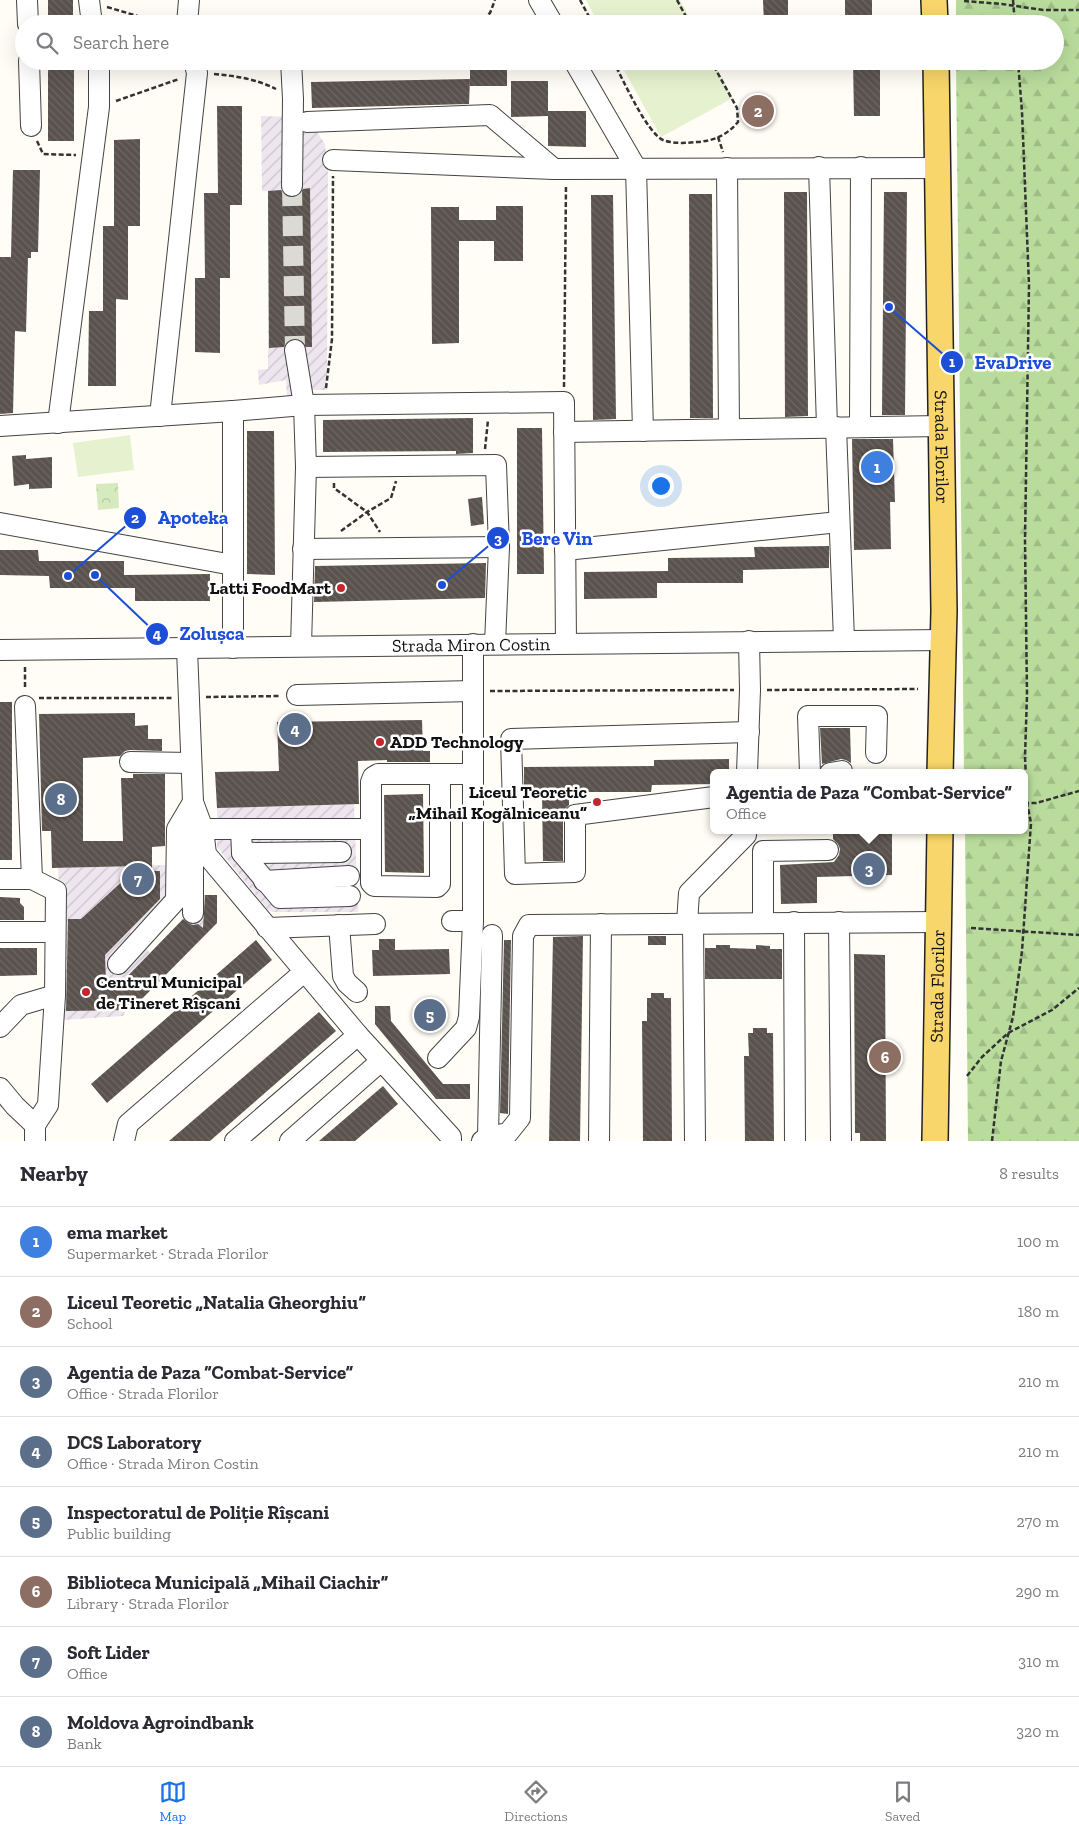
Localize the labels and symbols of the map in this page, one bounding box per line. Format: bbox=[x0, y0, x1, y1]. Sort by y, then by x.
pin: 2 bbox=[742, 92, 774, 130]
callout: EvaDrive bbox=[940, 345, 1062, 379]
text: EvaDrive bbox=[975, 351, 1051, 374]
text: 1 bbox=[949, 353, 955, 371]
street label: Strada Florilor bbox=[930, 390, 953, 504]
pin: 1 bbox=[861, 448, 893, 486]
your location bbox=[648, 473, 674, 499]
callout: Apoteka bbox=[123, 501, 238, 535]
text: Apoteka bbox=[158, 506, 229, 529]
text: 2 bbox=[131, 509, 139, 527]
callout: Bere Vin bbox=[486, 521, 602, 555]
text: Bere Vin bbox=[522, 527, 593, 550]
text: 3 bbox=[494, 530, 502, 548]
place label: Latti FoodMart bbox=[210, 577, 332, 599]
marker: Latti FoodMart bbox=[335, 582, 347, 594]
callout: Zolușca bbox=[145, 617, 254, 651]
text: Zolușca bbox=[180, 622, 245, 645]
text: 4 bbox=[153, 625, 162, 643]
street label: Strada Miron Costin bbox=[392, 633, 551, 657]
pin: 4 bbox=[279, 710, 311, 748]
place label: ADD Technology bbox=[390, 731, 524, 753]
marker: ADD Technology bbox=[374, 736, 386, 748]
pin: 8 bbox=[45, 780, 77, 818]
place label: Liceul Teoretic „Mihail Kogălniceanu” bbox=[409, 781, 588, 824]
marker: Liceul Teoretic „Mihail Kogălniceanu” bbox=[591, 796, 603, 808]
pin: 3 bbox=[853, 850, 885, 888]
pin: 7 bbox=[122, 860, 154, 898]
street label: Strada Florilor bbox=[926, 929, 949, 1043]
place label: Centrul Municipal de Tineret Rîșcani bbox=[96, 971, 242, 1014]
marker: Centrul Municipal de Tineret Rîșcani bbox=[80, 986, 92, 998]
pin: 5 bbox=[414, 996, 446, 1034]
pin: 6 bbox=[869, 1038, 901, 1076]

